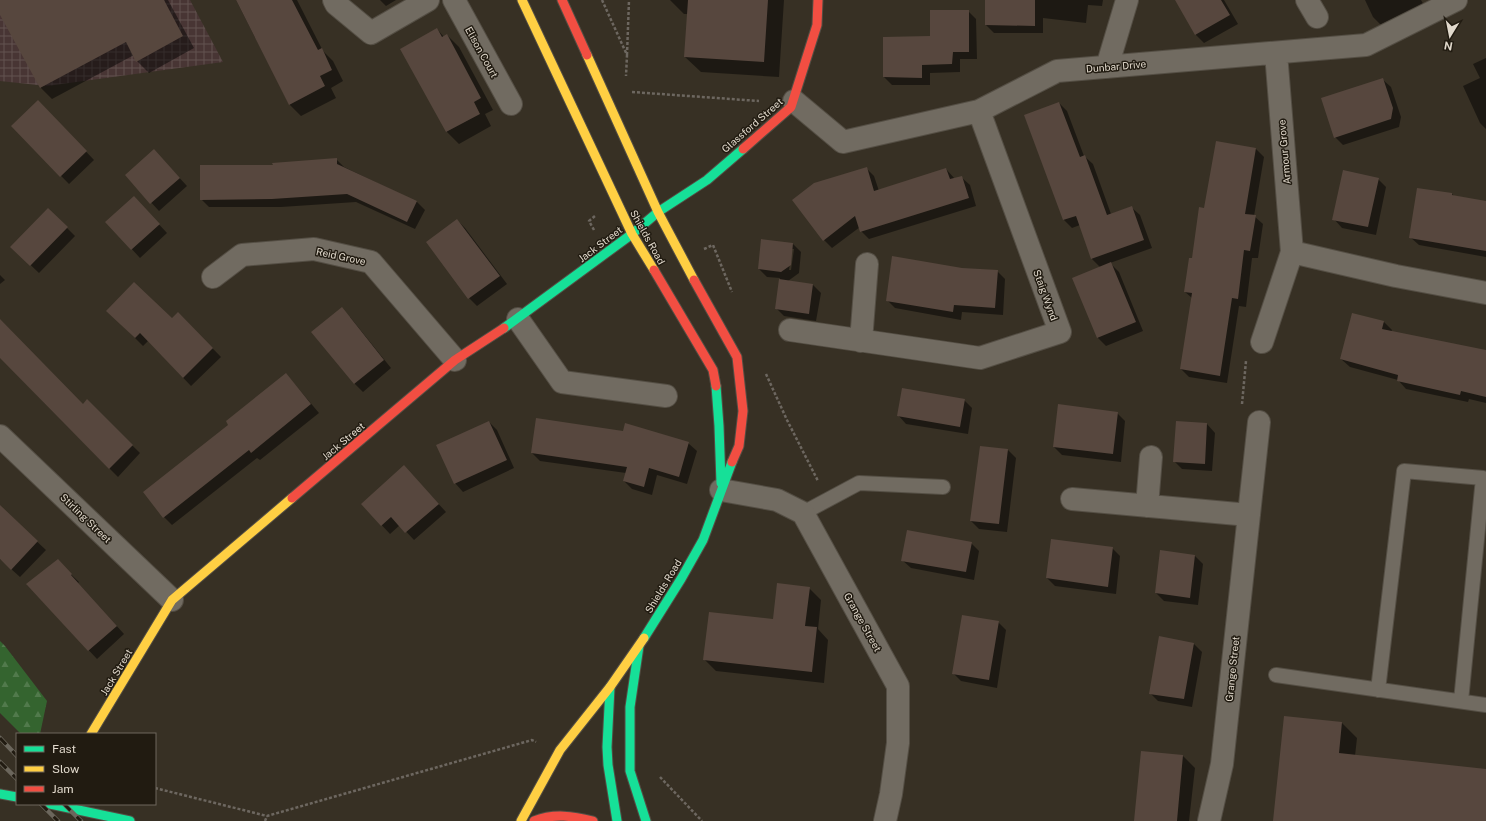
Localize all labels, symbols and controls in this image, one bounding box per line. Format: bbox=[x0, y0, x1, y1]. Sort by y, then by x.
north arrow bbox=[1430, 16, 1470, 56]
street label: Elison Court bbox=[463, 24, 501, 80]
text: N bbox=[1443, 39, 1454, 53]
street label: Dunbar Drive bbox=[1085, 57, 1147, 75]
street label: Glassford Street bbox=[719, 95, 785, 155]
street label: Armour Grove bbox=[1275, 119, 1293, 185]
street label: Shields Road bbox=[628, 208, 668, 266]
street label: Jack Street bbox=[576, 223, 624, 264]
street label: Reid Grove bbox=[315, 245, 367, 267]
street label: Staig Wynd bbox=[1031, 268, 1061, 322]
street label: Jack Street bbox=[319, 420, 367, 462]
street label: Stirling Street bbox=[58, 491, 114, 545]
street label: Shields Road bbox=[642, 557, 684, 615]
street label: Grange Street bbox=[842, 590, 884, 654]
street label: Grange Street bbox=[1223, 636, 1241, 702]
street label: Jack Street bbox=[97, 647, 135, 697]
legend bbox=[16, 733, 156, 805]
text: Fast bbox=[52, 742, 77, 756]
text: Slow bbox=[52, 762, 80, 776]
text: Jam bbox=[52, 782, 74, 796]

